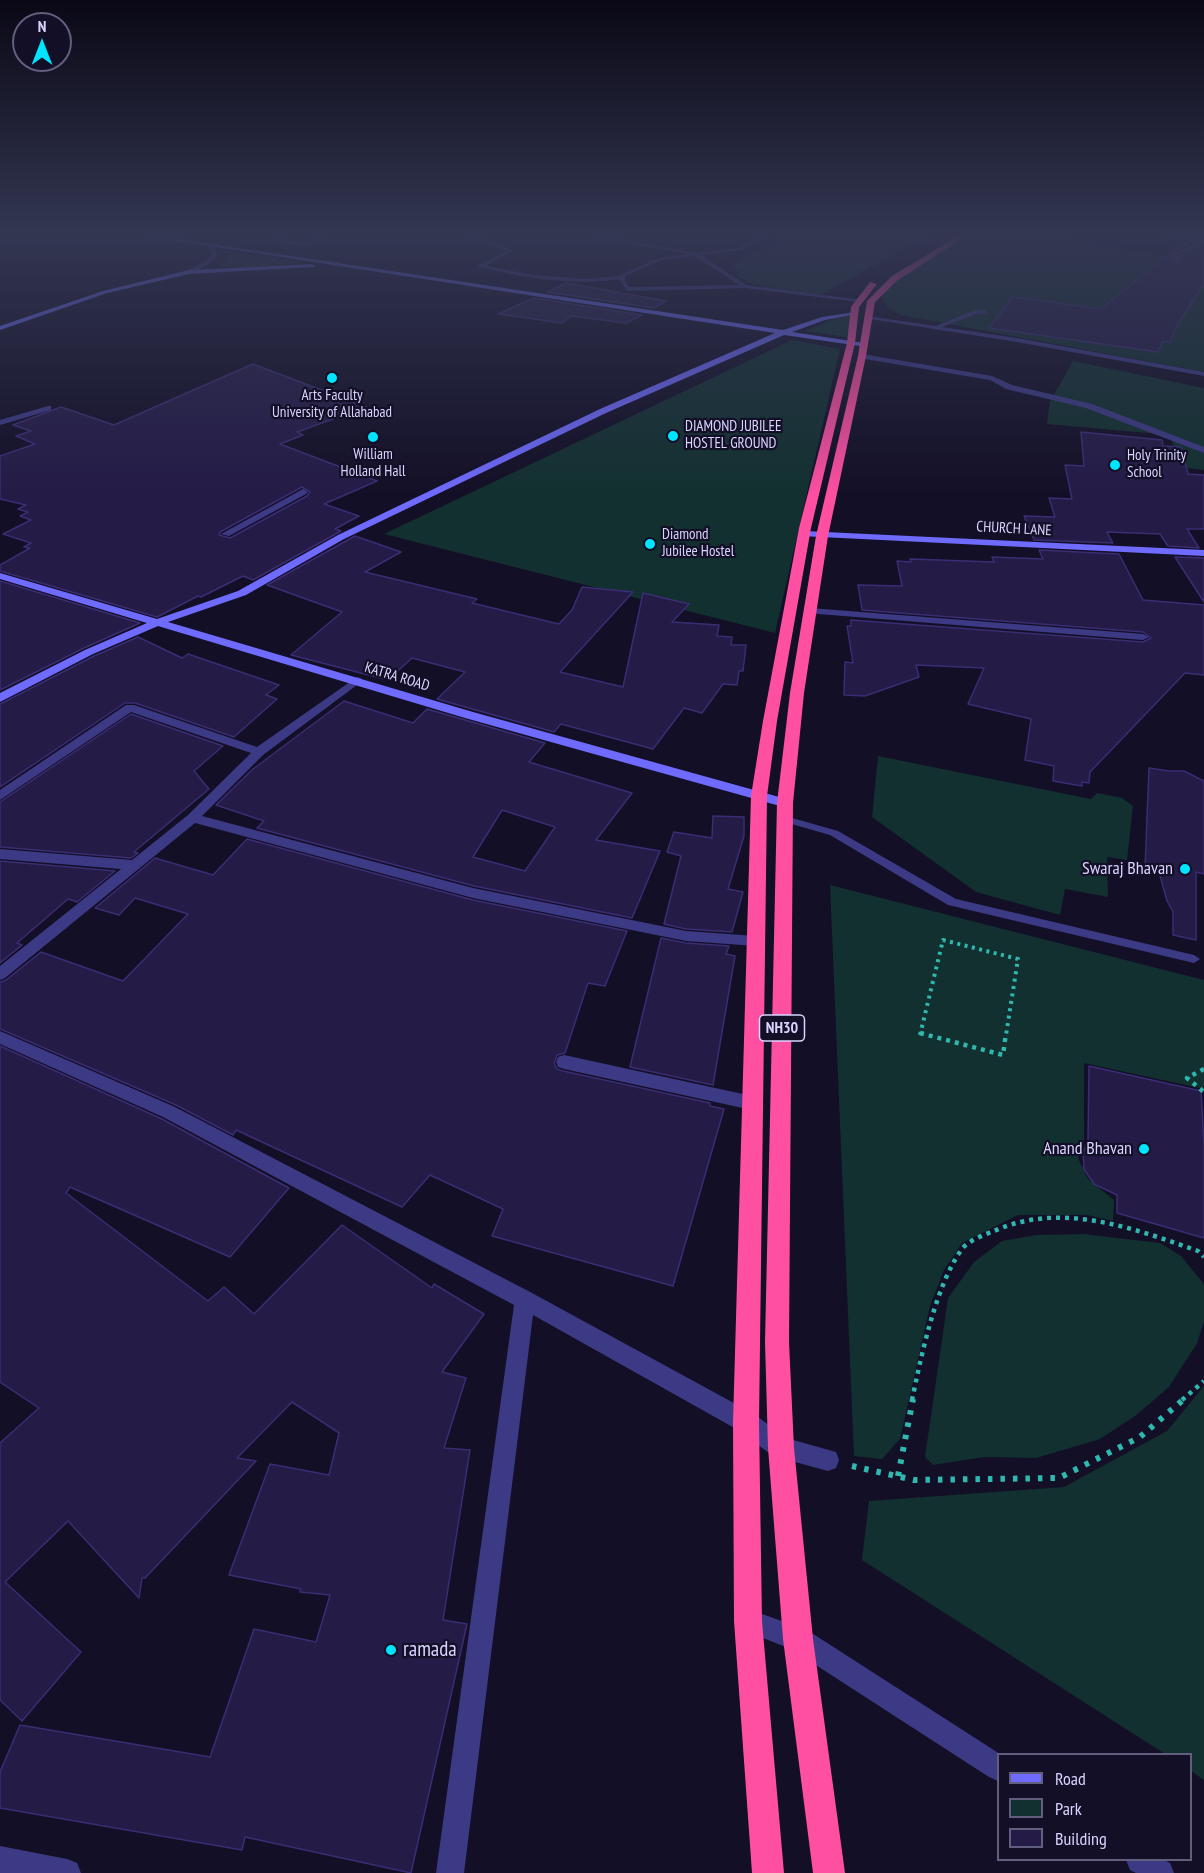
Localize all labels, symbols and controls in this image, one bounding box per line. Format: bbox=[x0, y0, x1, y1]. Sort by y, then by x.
north arrow bbox=[12, 12, 72, 72]
text: N bbox=[38, 16, 46, 36]
marker: Arts Faculty University of Allahabad bbox=[325, 371, 339, 385]
place label: Arts Faculty University of Allahabad bbox=[272, 387, 392, 422]
place label: DIAMOND JUBILEE HOSTEL GROUND bbox=[685, 418, 781, 453]
marker: DIAMOND JUBILEE HOSTEL GROUND bbox=[666, 429, 680, 443]
marker: William Holland Hall bbox=[366, 430, 380, 444]
place label: William Holland Hall bbox=[341, 446, 405, 481]
place label: Holy Trinity School bbox=[1127, 447, 1186, 482]
marker: Holy Trinity School bbox=[1108, 458, 1122, 472]
street label: CHURCH LANE bbox=[976, 518, 1052, 540]
place label: Diamond Jubilee Hostel bbox=[662, 526, 734, 561]
marker: Diamond Jubilee Hostel bbox=[643, 537, 657, 551]
street label: KATRA ROAD bbox=[362, 659, 432, 695]
place label: Swaraj Bhavan bbox=[1082, 858, 1173, 880]
marker: Swaraj Bhavan bbox=[1178, 862, 1192, 876]
road number: NH30 bbox=[760, 1015, 804, 1041]
place label: Anand Bhavan bbox=[1043, 1138, 1132, 1160]
marker: Anand Bhavan bbox=[1137, 1142, 1151, 1156]
place label: ramada bbox=[403, 1637, 457, 1663]
marker: ramada bbox=[384, 1643, 398, 1657]
legend bbox=[997, 1753, 1192, 1861]
text: Road bbox=[1055, 1767, 1086, 1790]
text: Park bbox=[1055, 1797, 1082, 1820]
text: Building bbox=[1055, 1827, 1107, 1850]

